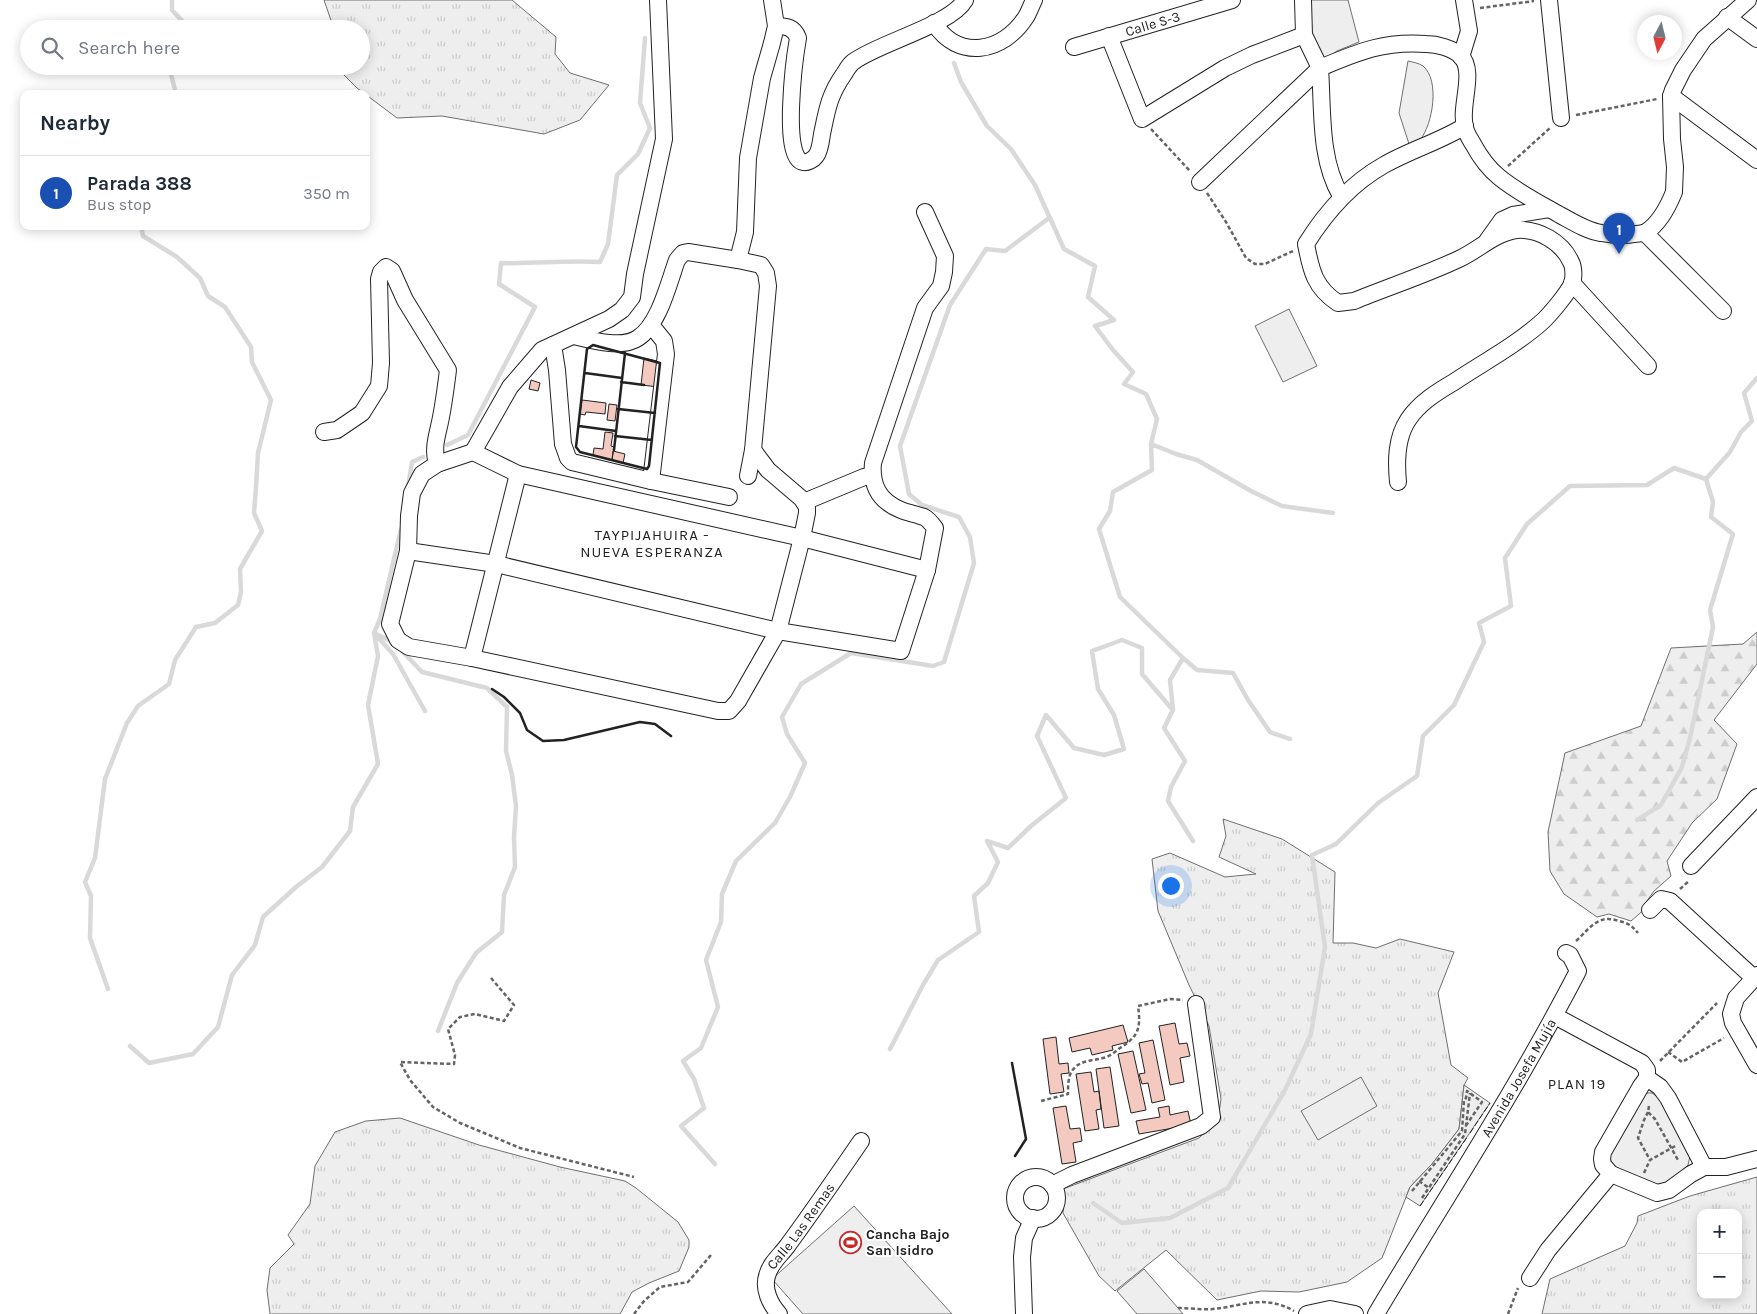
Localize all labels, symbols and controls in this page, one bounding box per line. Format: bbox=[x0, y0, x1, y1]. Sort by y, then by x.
street label: Calle S-3 bbox=[1123, 8, 1182, 40]
north arrow bbox=[1637, 15, 1682, 60]
search box bbox=[20, 20, 370, 75]
icon: search bbox=[38, 34, 66, 62]
text: Search here bbox=[78, 37, 180, 59]
text: Nearby bbox=[40, 111, 110, 135]
text: Parada 388 bbox=[87, 173, 192, 195]
text: 1 bbox=[53, 184, 59, 203]
text: 350 m bbox=[303, 184, 350, 203]
text: Bus stop bbox=[87, 195, 151, 214]
pin: 1 bbox=[1603, 213, 1635, 254]
district label: TAYPIJAHUIRA - NUEVA ESPERANZA bbox=[580, 526, 724, 561]
your location bbox=[1158, 873, 1184, 899]
street label: Avenida Josefa Mujía bbox=[1478, 1016, 1560, 1140]
district label: PLAN 19 bbox=[1548, 1075, 1606, 1093]
street label: Calle Las Remas bbox=[763, 1180, 839, 1273]
map controls bbox=[1697, 1209, 1742, 1299]
button: + bbox=[1697, 1209, 1742, 1254]
place label: Cancha Bajo San Isidro bbox=[866, 1226, 950, 1259]
sports icon: Cancha Bajo San Isidro bbox=[838, 1230, 862, 1254]
button: − bbox=[1697, 1254, 1742, 1299]

